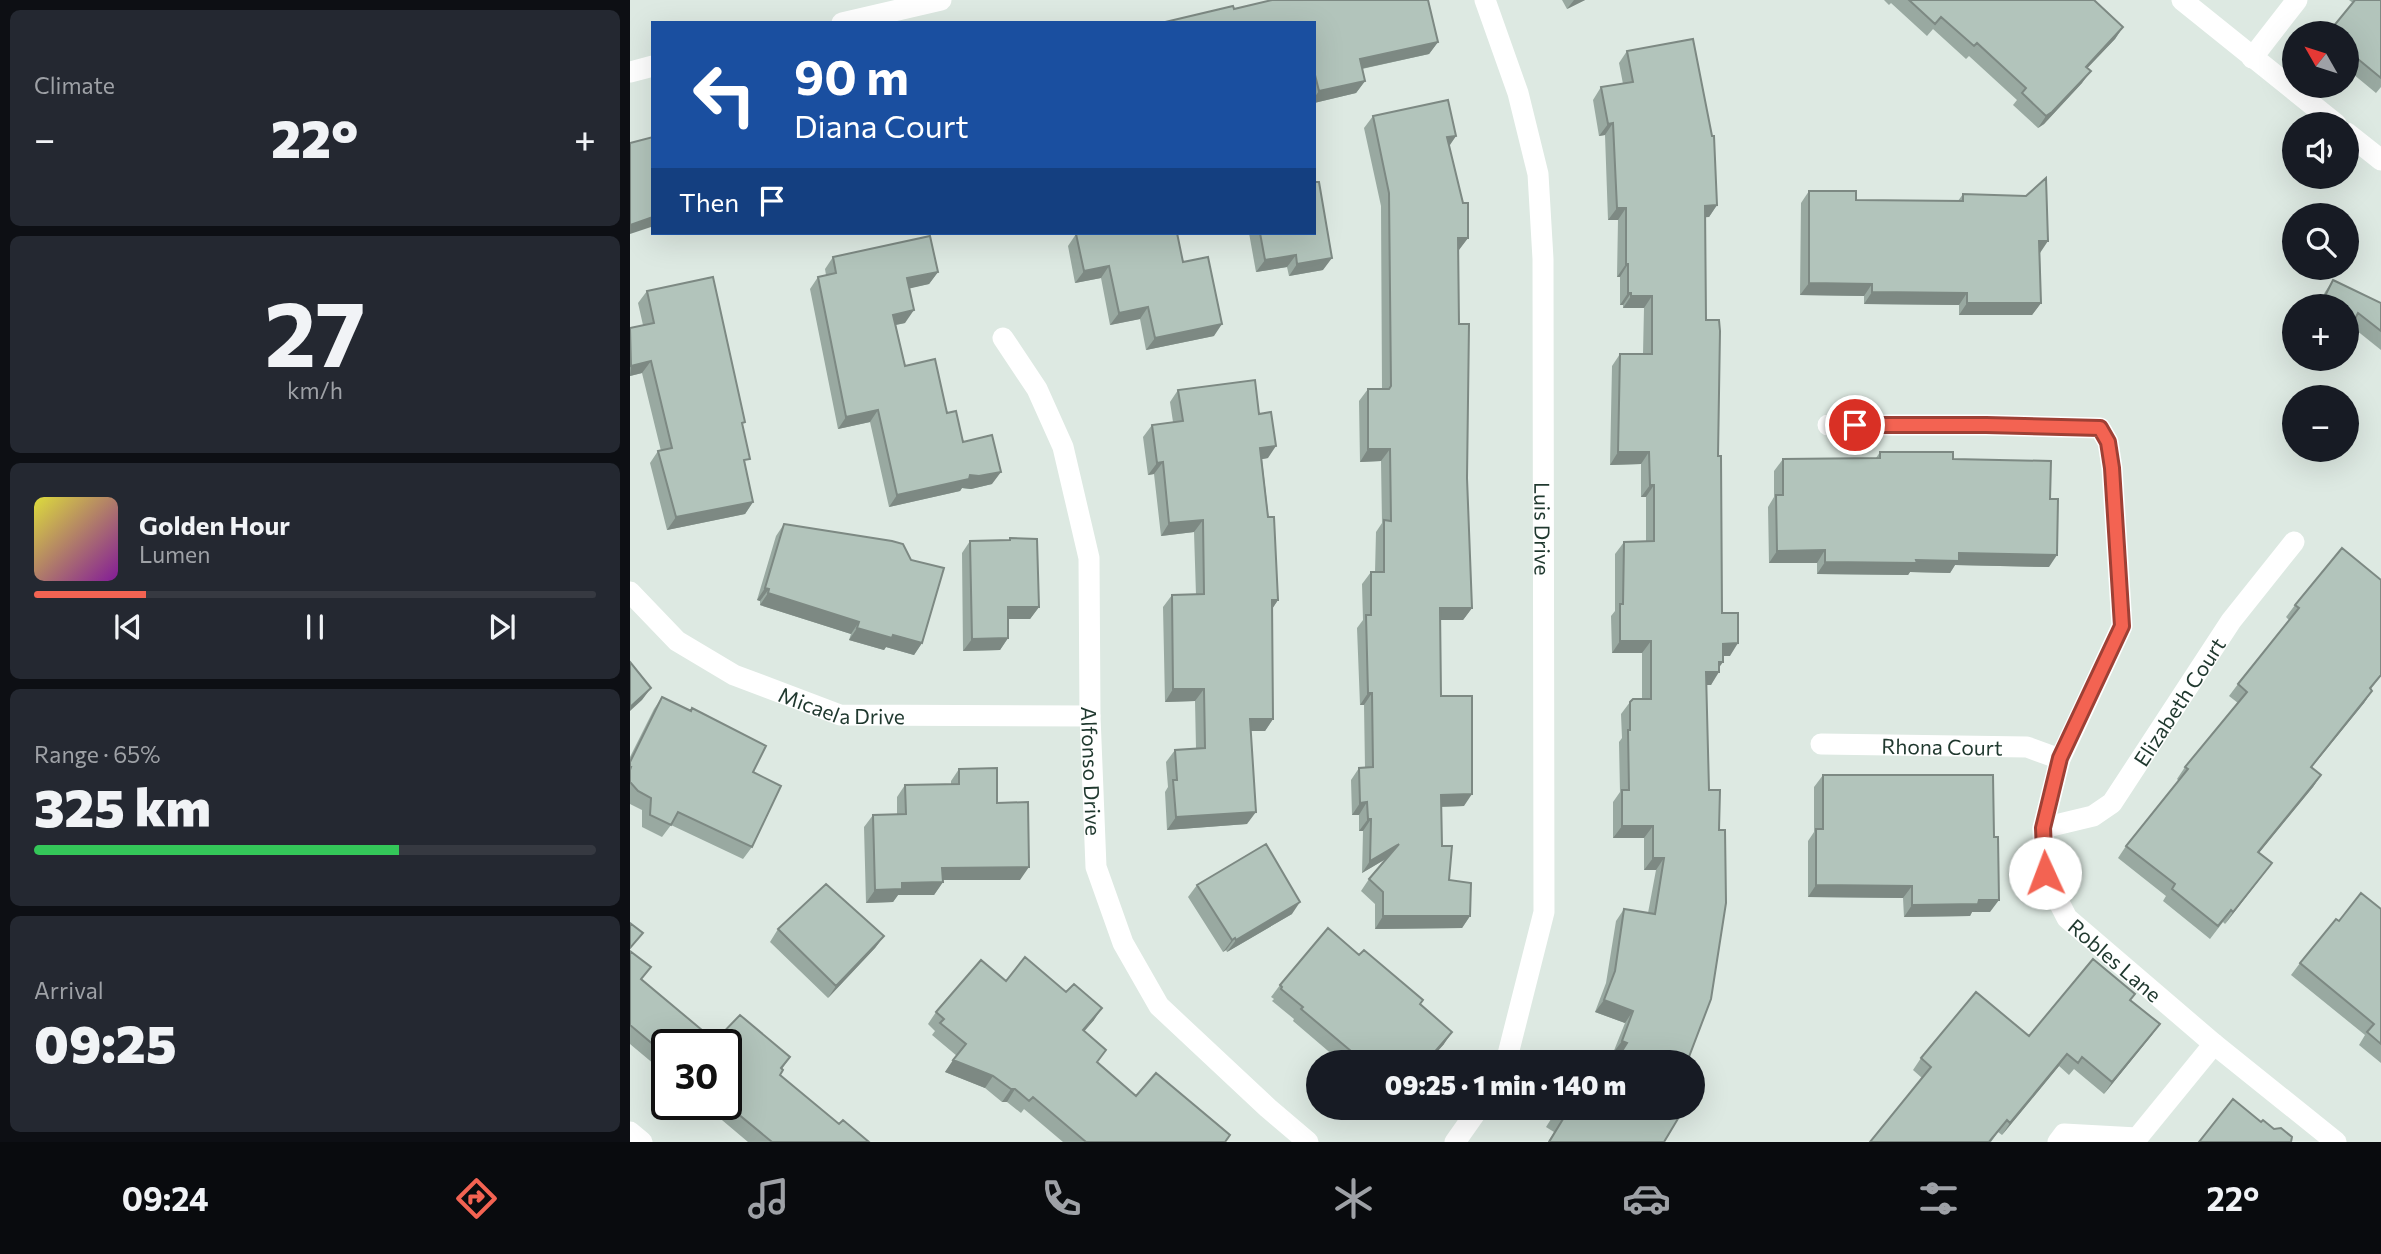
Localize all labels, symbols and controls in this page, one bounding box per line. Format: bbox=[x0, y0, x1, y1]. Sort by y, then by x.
north arrow bbox=[2282, 21, 2359, 98]
map controls bbox=[2282, 21, 2359, 462]
text: 90 m bbox=[794, 45, 909, 105]
icon: left bbox=[679, 49, 770, 140]
text: Climate bbox=[34, 71, 115, 99]
text: 22° bbox=[271, 105, 358, 169]
text: Diana Court bbox=[794, 105, 969, 145]
button: sound bbox=[2282, 112, 2359, 189]
text: − bbox=[34, 114, 56, 161]
text: + bbox=[574, 114, 596, 161]
icon: arrive bbox=[753, 182, 791, 220]
text: Then bbox=[679, 186, 739, 217]
button: search bbox=[2282, 203, 2359, 280]
text: 27 bbox=[264, 274, 366, 386]
button: + bbox=[2282, 294, 2359, 371]
text: km/h bbox=[287, 376, 343, 404]
button: − bbox=[2282, 385, 2359, 462]
pin bbox=[1825, 395, 1885, 455]
icon: arrive bbox=[1836, 406, 1874, 444]
street label: Luis Drive bbox=[1531, 482, 1556, 576]
text: Golden Hour bbox=[139, 509, 290, 540]
text: Lumen bbox=[139, 540, 210, 568]
icon: previous bbox=[109, 608, 147, 646]
icon: pause bbox=[296, 608, 334, 646]
icon: next bbox=[483, 608, 521, 646]
street label: Elizabeth Court bbox=[2127, 632, 2230, 770]
street label: Micaela Drive bbox=[776, 681, 905, 728]
street label: Alfonso Drive bbox=[1077, 706, 1107, 836]
street label: Rhona Court bbox=[1881, 732, 2003, 759]
text: Range · 65% bbox=[34, 740, 161, 768]
text: 325 km bbox=[34, 774, 211, 838]
position arrow bbox=[2008, 836, 2082, 910]
street label: Robles Lane bbox=[2064, 913, 2167, 1006]
text: Arrival bbox=[34, 976, 104, 1004]
text: 09:25 bbox=[34, 1010, 176, 1074]
speed limit sign: 30 bbox=[651, 1029, 742, 1120]
text: 09:25 · 1 min · 140 m bbox=[1385, 1069, 1626, 1100]
icon: directions bbox=[452, 1174, 501, 1223]
icon: music bbox=[744, 1174, 793, 1223]
icon: phone bbox=[1037, 1174, 1086, 1223]
icon: climate bbox=[1329, 1174, 1378, 1223]
icon: car bbox=[1622, 1174, 1671, 1223]
icon: filters bbox=[1914, 1174, 1963, 1223]
text: 09:24 bbox=[122, 1178, 209, 1218]
text: 22° bbox=[2207, 1178, 2259, 1218]

